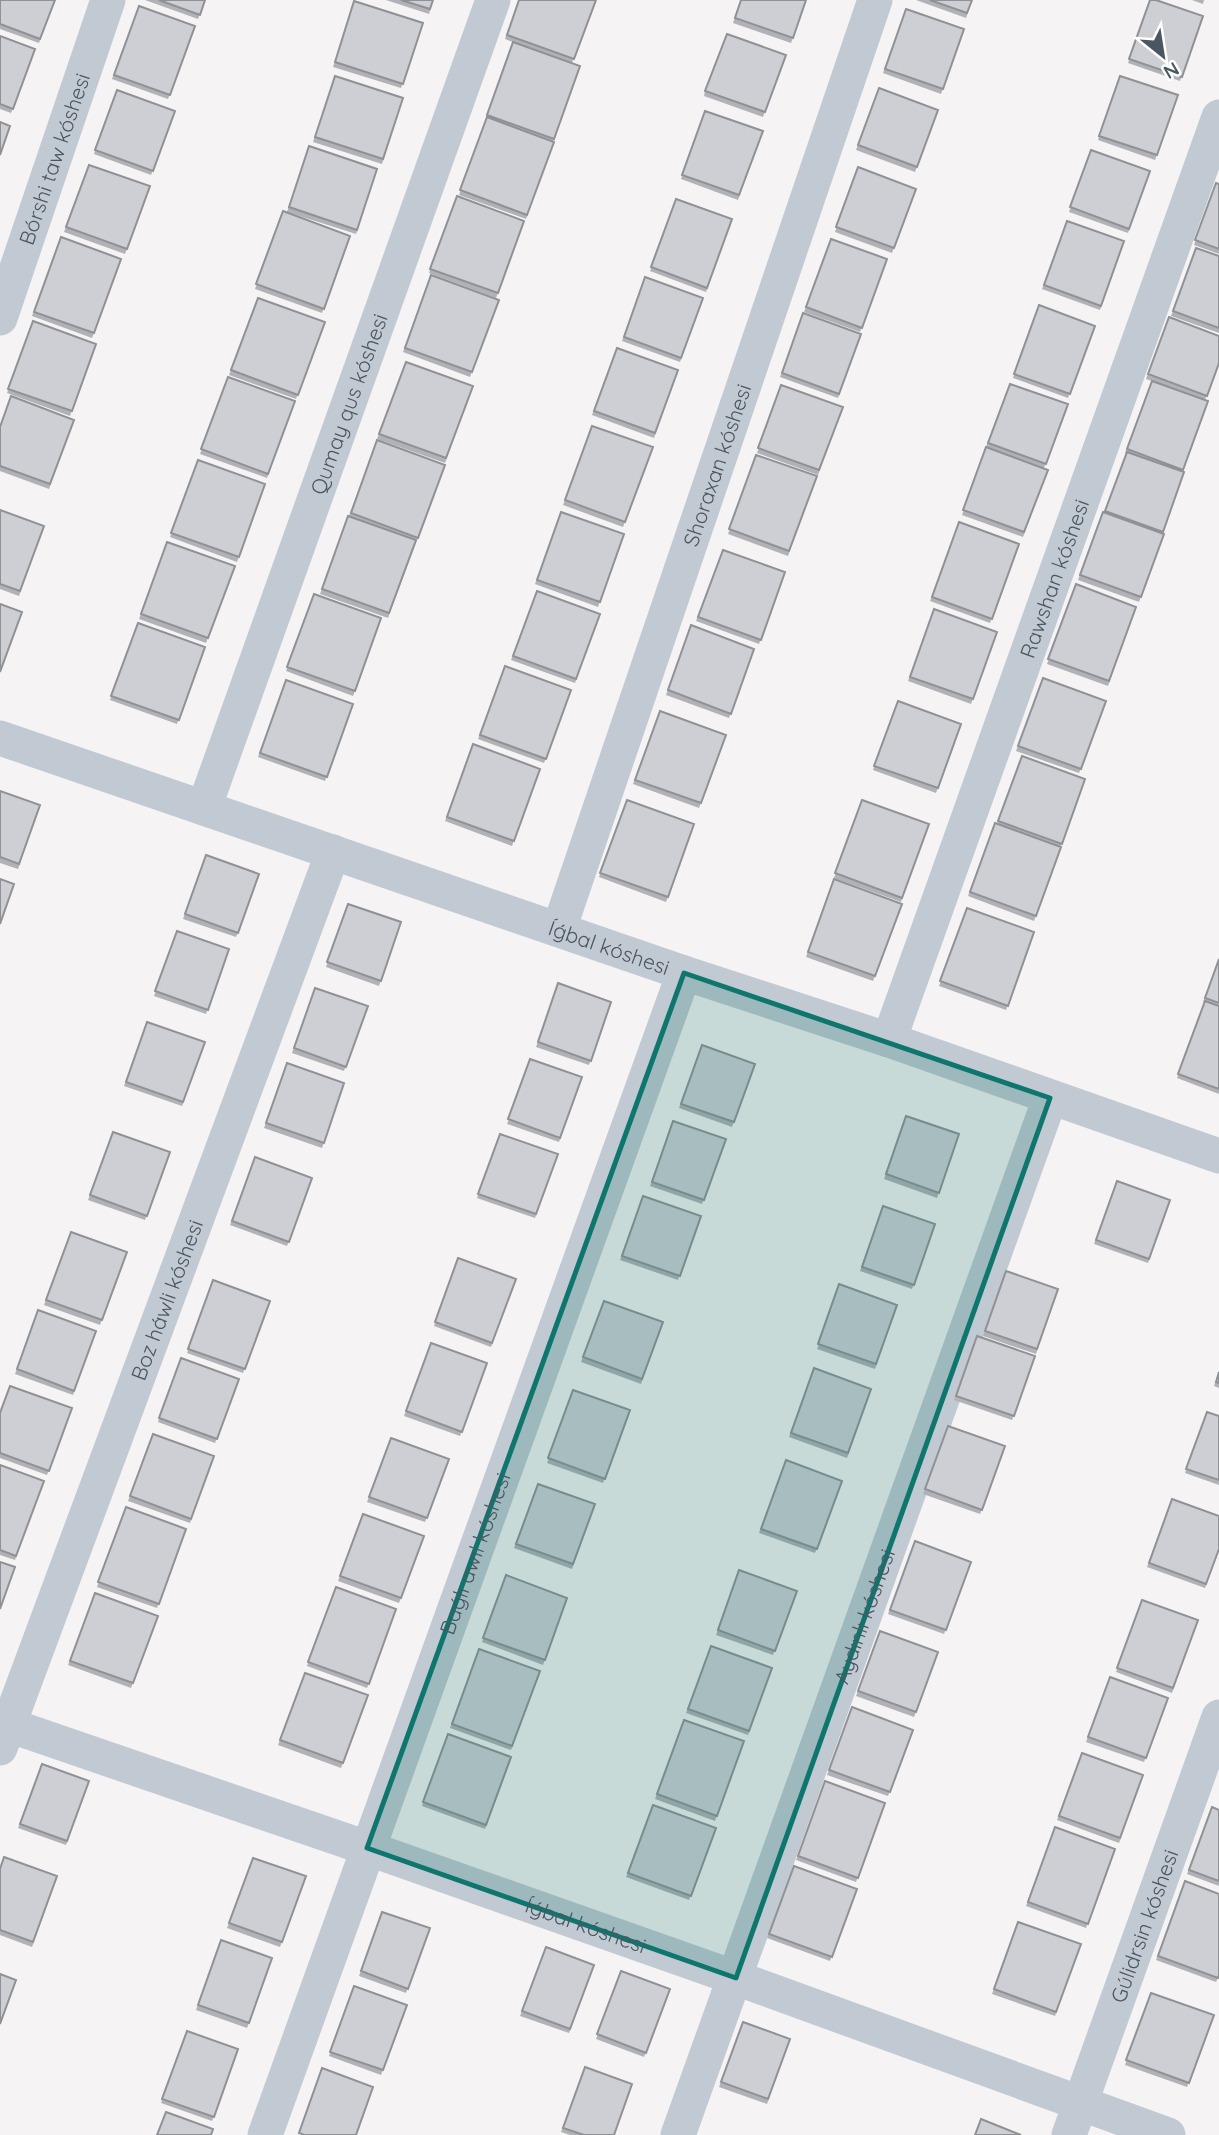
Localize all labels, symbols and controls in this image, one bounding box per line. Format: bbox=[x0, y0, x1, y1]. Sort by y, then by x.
north arrow bbox=[1128, 21, 1198, 91]
text: N bbox=[1159, 57, 1184, 85]
street label: Bórshi taw kóshesi bbox=[13, 70, 95, 248]
street label: Qumay qus kóshesi bbox=[304, 310, 393, 498]
street label: Shoraxan kóshesi bbox=[677, 381, 756, 550]
street label: Rawshan kóshesi bbox=[1014, 496, 1094, 662]
street label: Íǵbal kóshesi bbox=[545, 914, 673, 980]
street label: Boz háwli kóshesi bbox=[125, 1216, 208, 1384]
street label: Baǵlı awıl kóshesi bbox=[434, 1469, 516, 1638]
street label: Aydınlı kóshesi bbox=[828, 1545, 900, 1687]
street label: Gúlidrsin kóshesi bbox=[1105, 1846, 1183, 2006]
street label: Íǵbal kóshesi bbox=[522, 1892, 650, 1958]

